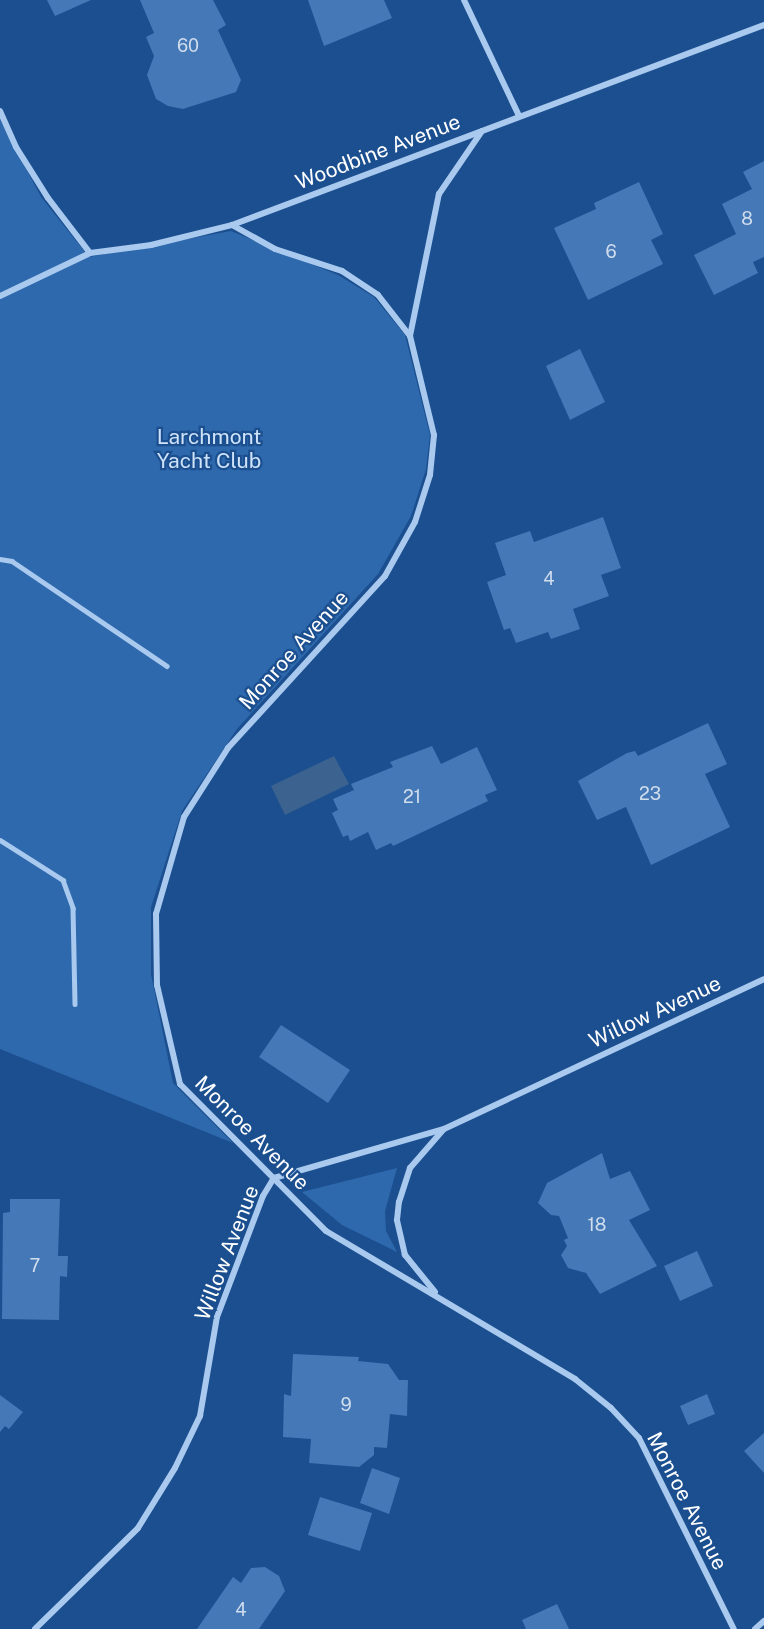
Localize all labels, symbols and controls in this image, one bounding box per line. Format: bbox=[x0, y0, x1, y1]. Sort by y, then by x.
house number: 60 bbox=[177, 35, 199, 57]
street label: Woodbine Avenue bbox=[292, 109, 464, 195]
house number: 8 bbox=[741, 208, 753, 230]
house number: 6 bbox=[605, 241, 617, 263]
park label: Larchmont Yacht Club bbox=[157, 424, 261, 474]
house number: 4 bbox=[543, 568, 555, 590]
street label: Monroe Avenue bbox=[234, 585, 354, 715]
house number: 23 bbox=[639, 783, 661, 805]
house number: 21 bbox=[403, 786, 421, 808]
street label: Willow Avenue bbox=[585, 970, 725, 1054]
street label: Monroe Avenue bbox=[190, 1071, 314, 1195]
street label: Willow Avenue bbox=[190, 1182, 264, 1324]
house number: 18 bbox=[588, 1214, 606, 1236]
house number: 7 bbox=[30, 1255, 40, 1277]
house number: 9 bbox=[340, 1394, 352, 1416]
street label: Monroe Avenue bbox=[641, 1428, 733, 1574]
house number: 4 bbox=[235, 1599, 247, 1621]

